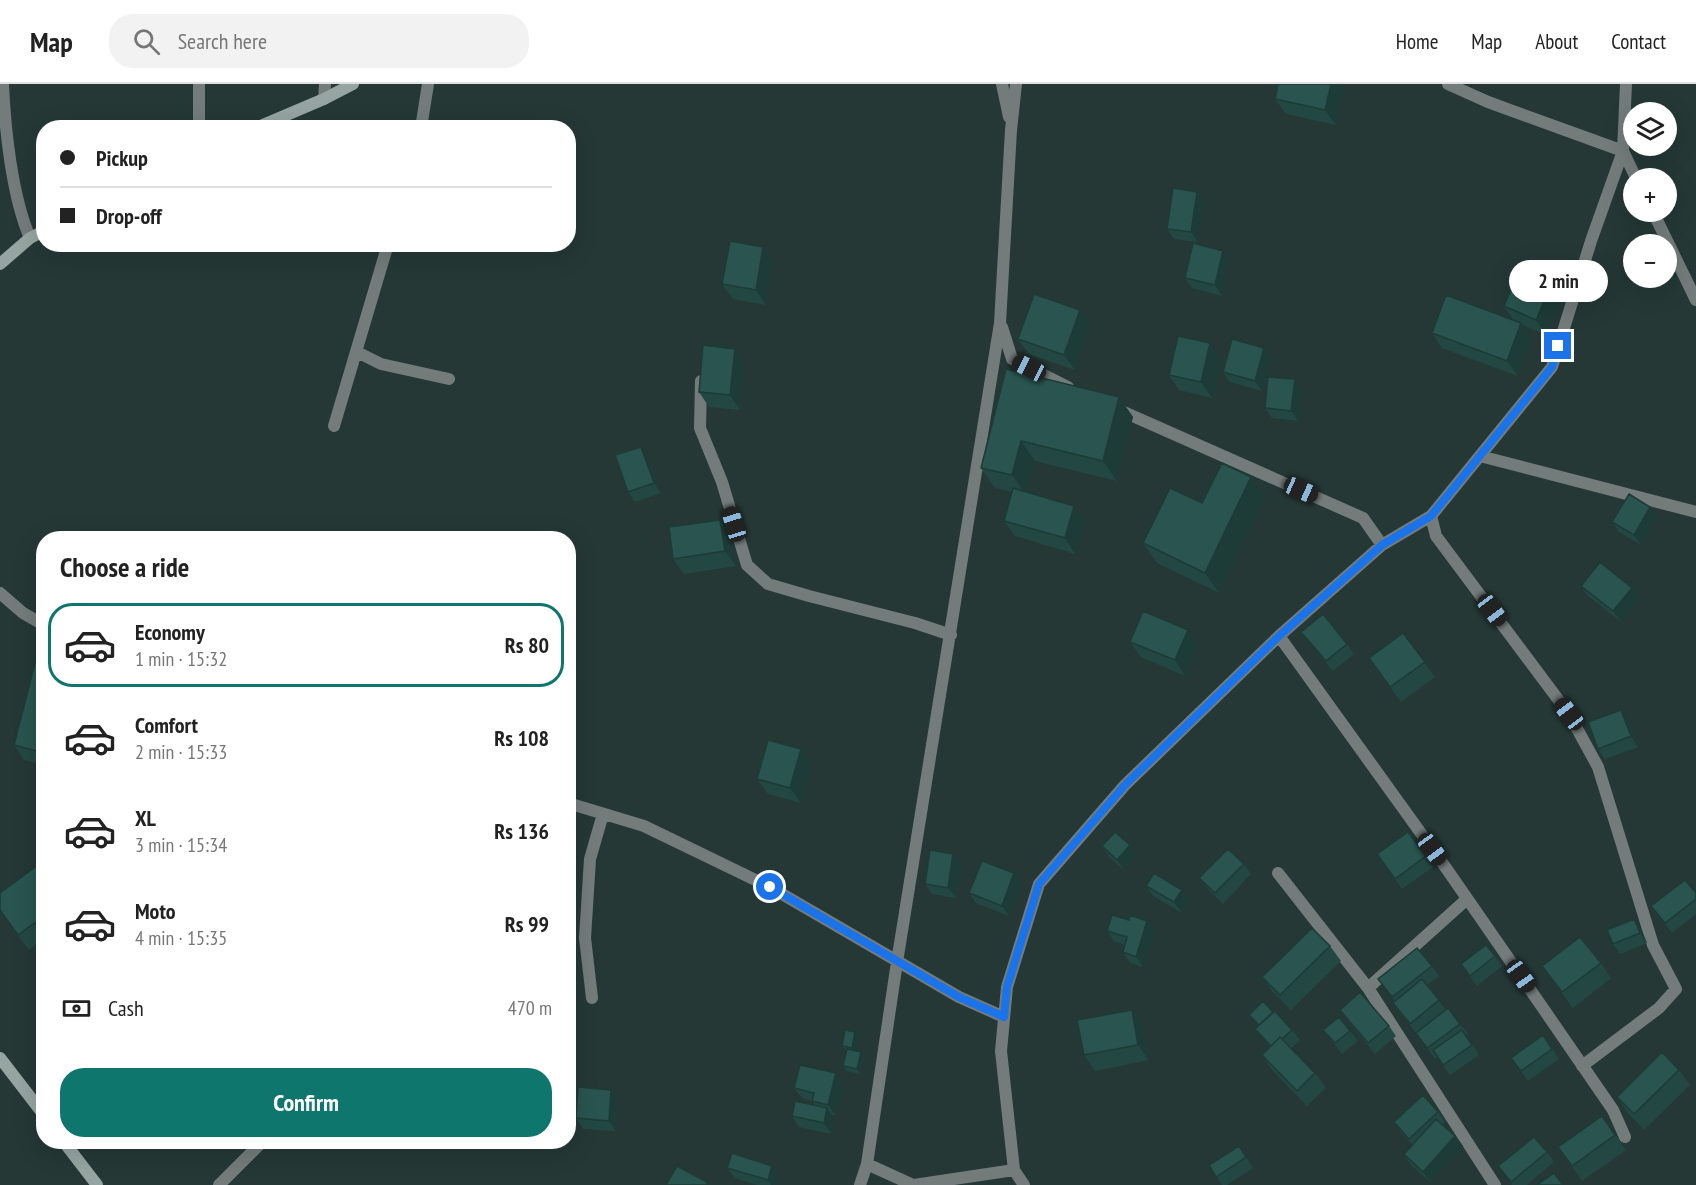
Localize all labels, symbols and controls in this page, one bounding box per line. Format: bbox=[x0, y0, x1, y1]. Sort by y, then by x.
search box bbox=[109, 14, 529, 68]
text: Map bbox=[30, 23, 73, 60]
icon: search bbox=[130, 25, 163, 58]
text: Search here bbox=[178, 27, 267, 55]
text: Home bbox=[1396, 28, 1438, 55]
text: Map bbox=[1471, 28, 1502, 55]
text: About bbox=[1535, 28, 1578, 55]
text: Contact bbox=[1611, 28, 1666, 55]
map controls bbox=[1623, 102, 1677, 288]
button: layers bbox=[1623, 102, 1677, 156]
text: Pickup bbox=[96, 144, 148, 172]
button: + bbox=[1623, 168, 1677, 222]
text: Drop-off bbox=[96, 202, 162, 230]
button: − bbox=[1623, 234, 1677, 288]
callout: 2 min bbox=[1508, 259, 1608, 301]
text: 2 min bbox=[1538, 268, 1579, 294]
route end bbox=[1544, 332, 1571, 359]
car bbox=[1009, 352, 1049, 384]
car bbox=[1281, 474, 1321, 506]
car bbox=[720, 504, 748, 544]
text: Choose a ride bbox=[60, 550, 189, 584]
car bbox=[1474, 590, 1510, 630]
icon: car bbox=[63, 618, 117, 672]
text: Economy bbox=[135, 618, 205, 646]
text: Rs 80 bbox=[505, 631, 549, 659]
text: 1 min · 15:32 bbox=[135, 646, 227, 672]
car bbox=[1551, 694, 1587, 734]
icon: car bbox=[63, 711, 117, 765]
text: Comfort bbox=[135, 711, 198, 739]
text: Rs 108 bbox=[494, 724, 549, 752]
text: 2 min · 15:33 bbox=[135, 739, 227, 765]
icon: car bbox=[63, 804, 117, 858]
text: XL bbox=[135, 804, 156, 832]
text: Rs 136 bbox=[494, 817, 549, 845]
car bbox=[1414, 829, 1450, 869]
text: 3 min · 15:34 bbox=[135, 832, 227, 858]
route start bbox=[756, 873, 783, 900]
icon: car bbox=[63, 897, 117, 951]
text: Moto bbox=[135, 897, 176, 925]
text: Rs 99 bbox=[505, 910, 549, 938]
text: 4 min · 15:35 bbox=[135, 925, 227, 951]
car bbox=[1503, 956, 1539, 996]
icon: cash bbox=[60, 992, 93, 1025]
text: Cash bbox=[108, 994, 144, 1022]
text: 470 m bbox=[508, 995, 552, 1021]
button: Confirm bbox=[60, 1068, 552, 1137]

